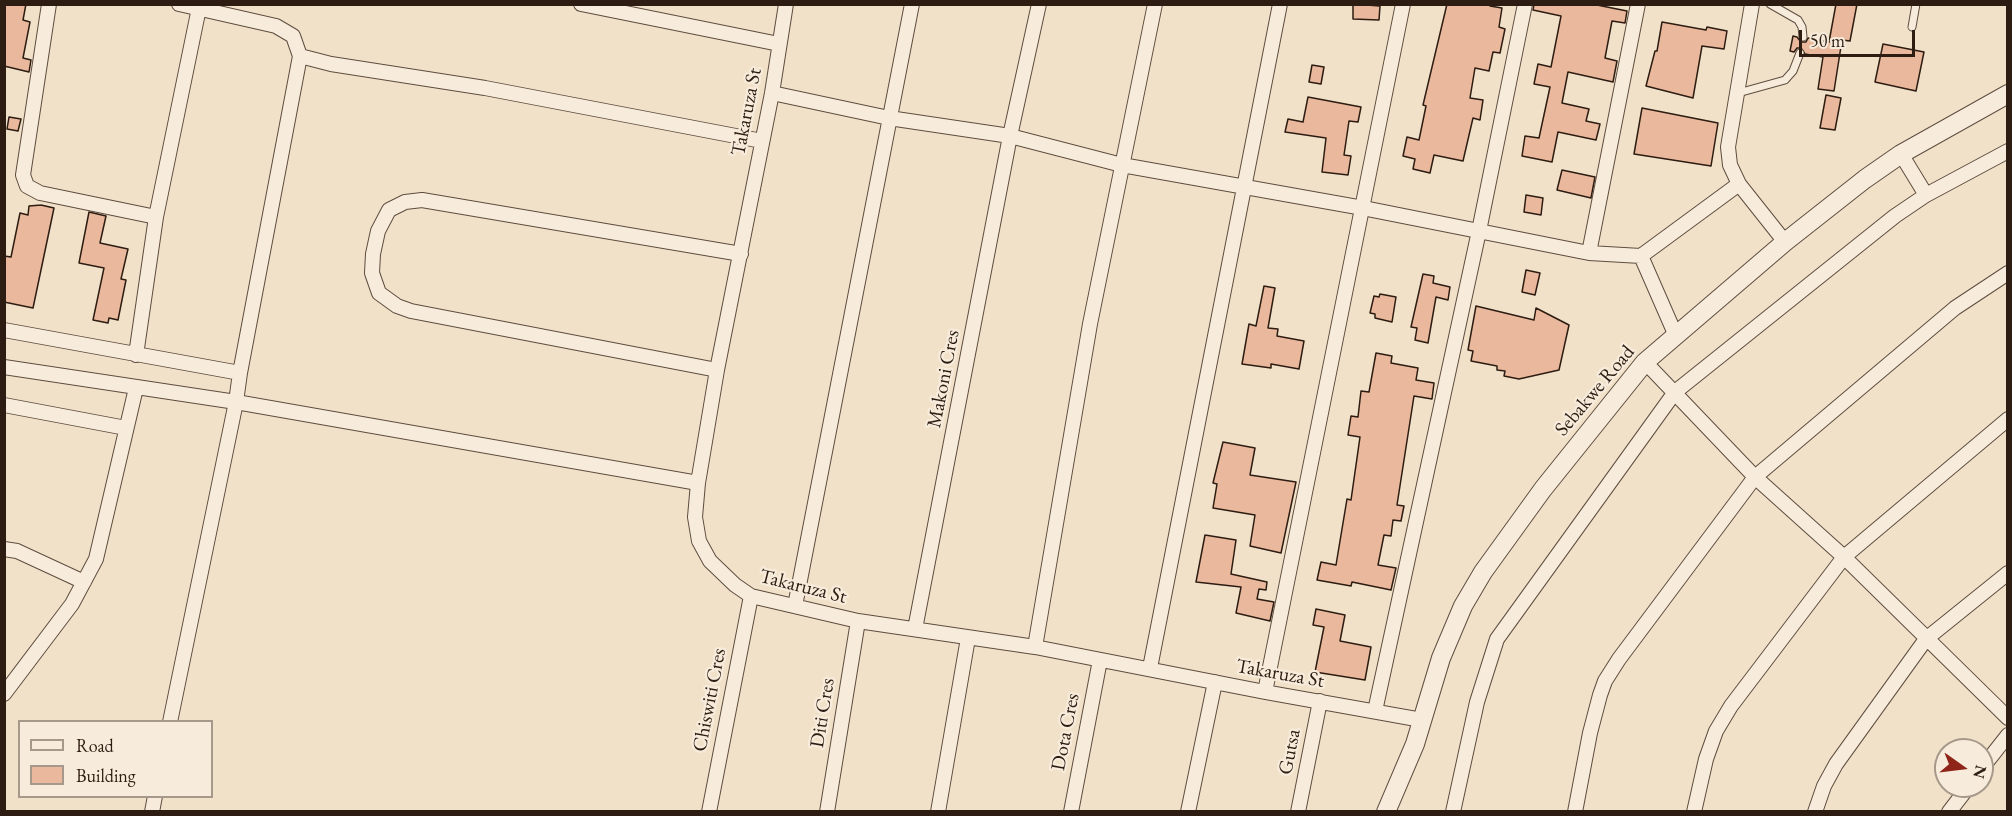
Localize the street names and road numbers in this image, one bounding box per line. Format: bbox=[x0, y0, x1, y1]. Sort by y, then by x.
street label: Takaruza St bbox=[727, 66, 767, 158]
street label: Makoni Cres bbox=[923, 328, 965, 430]
street label: Sebakwe Road bbox=[1550, 341, 1640, 441]
street label: Takaruza St bbox=[757, 565, 849, 609]
street label: Chiswiti Cres bbox=[688, 646, 732, 754]
street label: Takaruza St bbox=[1234, 654, 1326, 694]
street label: Diti Cres bbox=[806, 676, 840, 750]
street label: Dota Cres bbox=[1047, 691, 1085, 773]
street label: Gutsa bbox=[1274, 727, 1306, 777]

